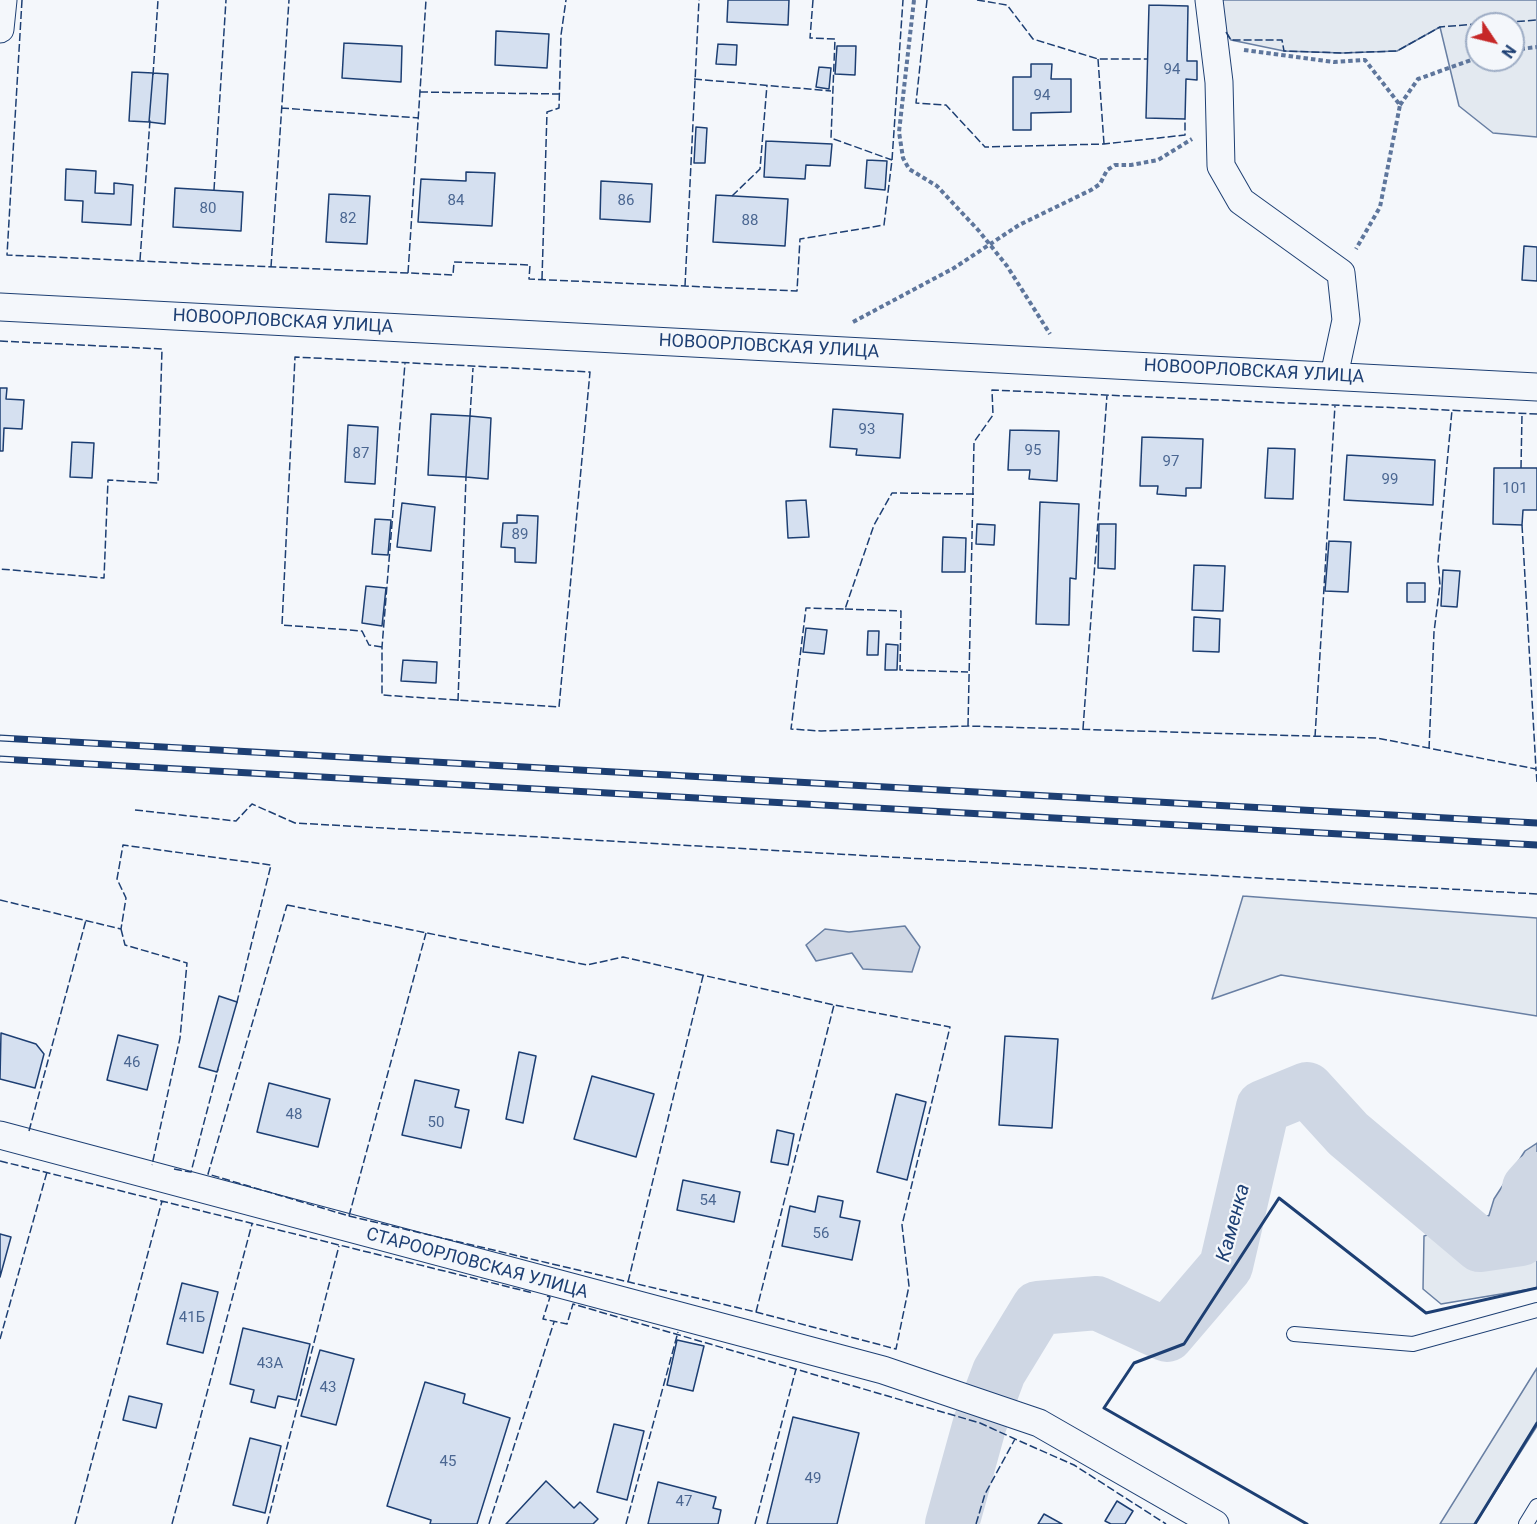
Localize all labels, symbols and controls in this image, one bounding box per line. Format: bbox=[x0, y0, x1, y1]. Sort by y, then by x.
north arrow bbox=[1465, 12, 1525, 72]
text: N bbox=[1497, 41, 1520, 62]
house number: 94 bbox=[1164, 61, 1180, 79]
house number: 94 bbox=[1034, 87, 1050, 105]
house number: 84 bbox=[448, 192, 464, 210]
house number: 86 bbox=[618, 192, 634, 210]
house number: 80 bbox=[200, 200, 216, 218]
house number: 82 bbox=[340, 210, 356, 228]
house number: 88 bbox=[742, 212, 758, 230]
street label: НОВООРЛОВСКАЯ УЛИЦА bbox=[172, 305, 394, 339]
street label: НОВООРЛОВСКАЯ УЛИЦА bbox=[658, 330, 880, 364]
street label: НОВООРЛОВСКАЯ УЛИЦА bbox=[1143, 355, 1365, 389]
house number: 93 bbox=[859, 421, 875, 439]
house number: 95 bbox=[1025, 442, 1041, 460]
house number: 87 bbox=[353, 445, 369, 463]
house number: 97 bbox=[1163, 453, 1179, 471]
house number: 99 bbox=[1382, 471, 1398, 489]
house number: 101 bbox=[1502, 480, 1528, 498]
house number: 89 bbox=[512, 526, 528, 544]
house number: 46 bbox=[124, 1054, 140, 1072]
house number: 48 bbox=[286, 1106, 302, 1124]
house number: 50 bbox=[428, 1114, 444, 1132]
water label: Каменка bbox=[1212, 1181, 1256, 1265]
house number: 54 bbox=[700, 1192, 716, 1210]
street label: СТАРООРЛОВСКАЯ УЛИЦА bbox=[364, 1224, 590, 1304]
house number: 56 bbox=[813, 1225, 829, 1243]
house number: 41Б bbox=[179, 1309, 205, 1327]
house number: 43А bbox=[257, 1355, 283, 1373]
house number: 43 bbox=[320, 1379, 336, 1397]
house number: 45 bbox=[440, 1453, 456, 1471]
house number: 49 bbox=[805, 1470, 821, 1488]
house number: 47 bbox=[676, 1493, 692, 1511]

